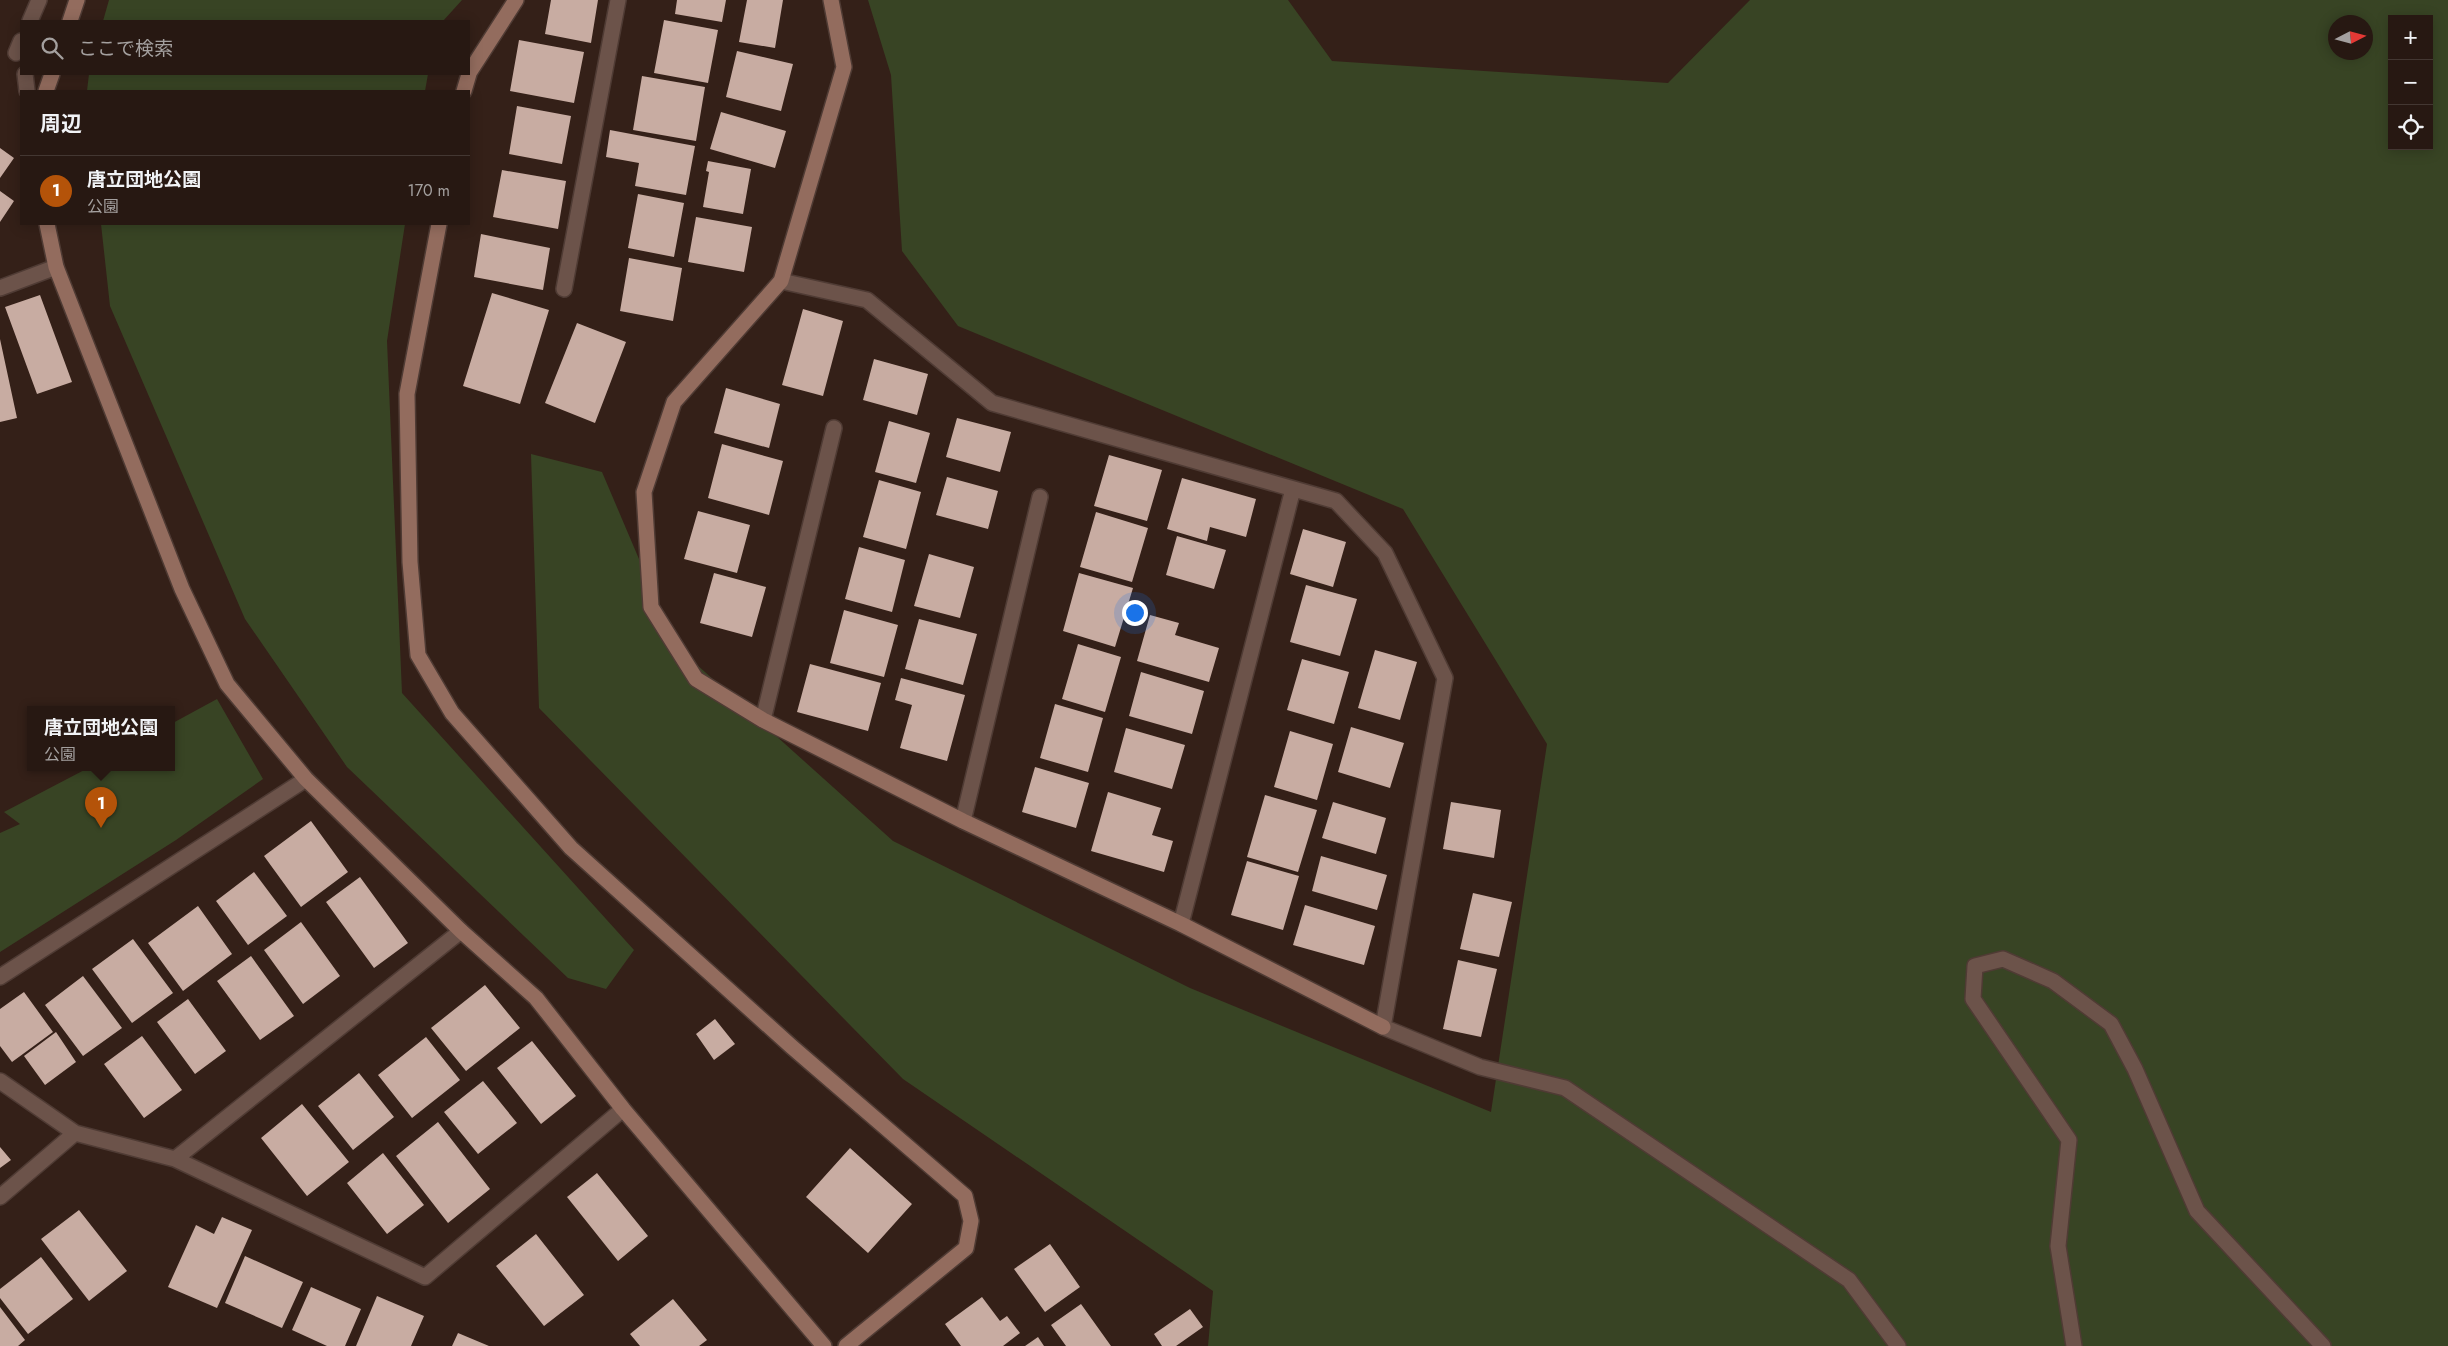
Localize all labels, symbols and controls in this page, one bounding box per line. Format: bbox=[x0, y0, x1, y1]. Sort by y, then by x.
north arrow bbox=[2328, 15, 2373, 60]
map controls bbox=[2388, 15, 2433, 150]
button: + bbox=[2388, 15, 2433, 60]
search box bbox=[20, 20, 470, 75]
icon: search bbox=[38, 34, 66, 62]
text: ここで検索 bbox=[78, 35, 173, 62]
button: − bbox=[2388, 60, 2433, 105]
button: locate bbox=[2388, 105, 2433, 150]
text: 周辺 bbox=[40, 109, 82, 139]
text: 唐立団地公園 bbox=[87, 166, 201, 193]
text: 1 bbox=[52, 179, 60, 202]
text: 170 m bbox=[408, 179, 450, 202]
text: 公園 bbox=[87, 195, 119, 218]
your location bbox=[1122, 600, 1148, 626]
popup bbox=[27, 706, 175, 771]
text: 唐立団地公園 bbox=[44, 714, 158, 741]
text: 公園 bbox=[44, 743, 76, 766]
pin: 1 bbox=[85, 787, 117, 828]

